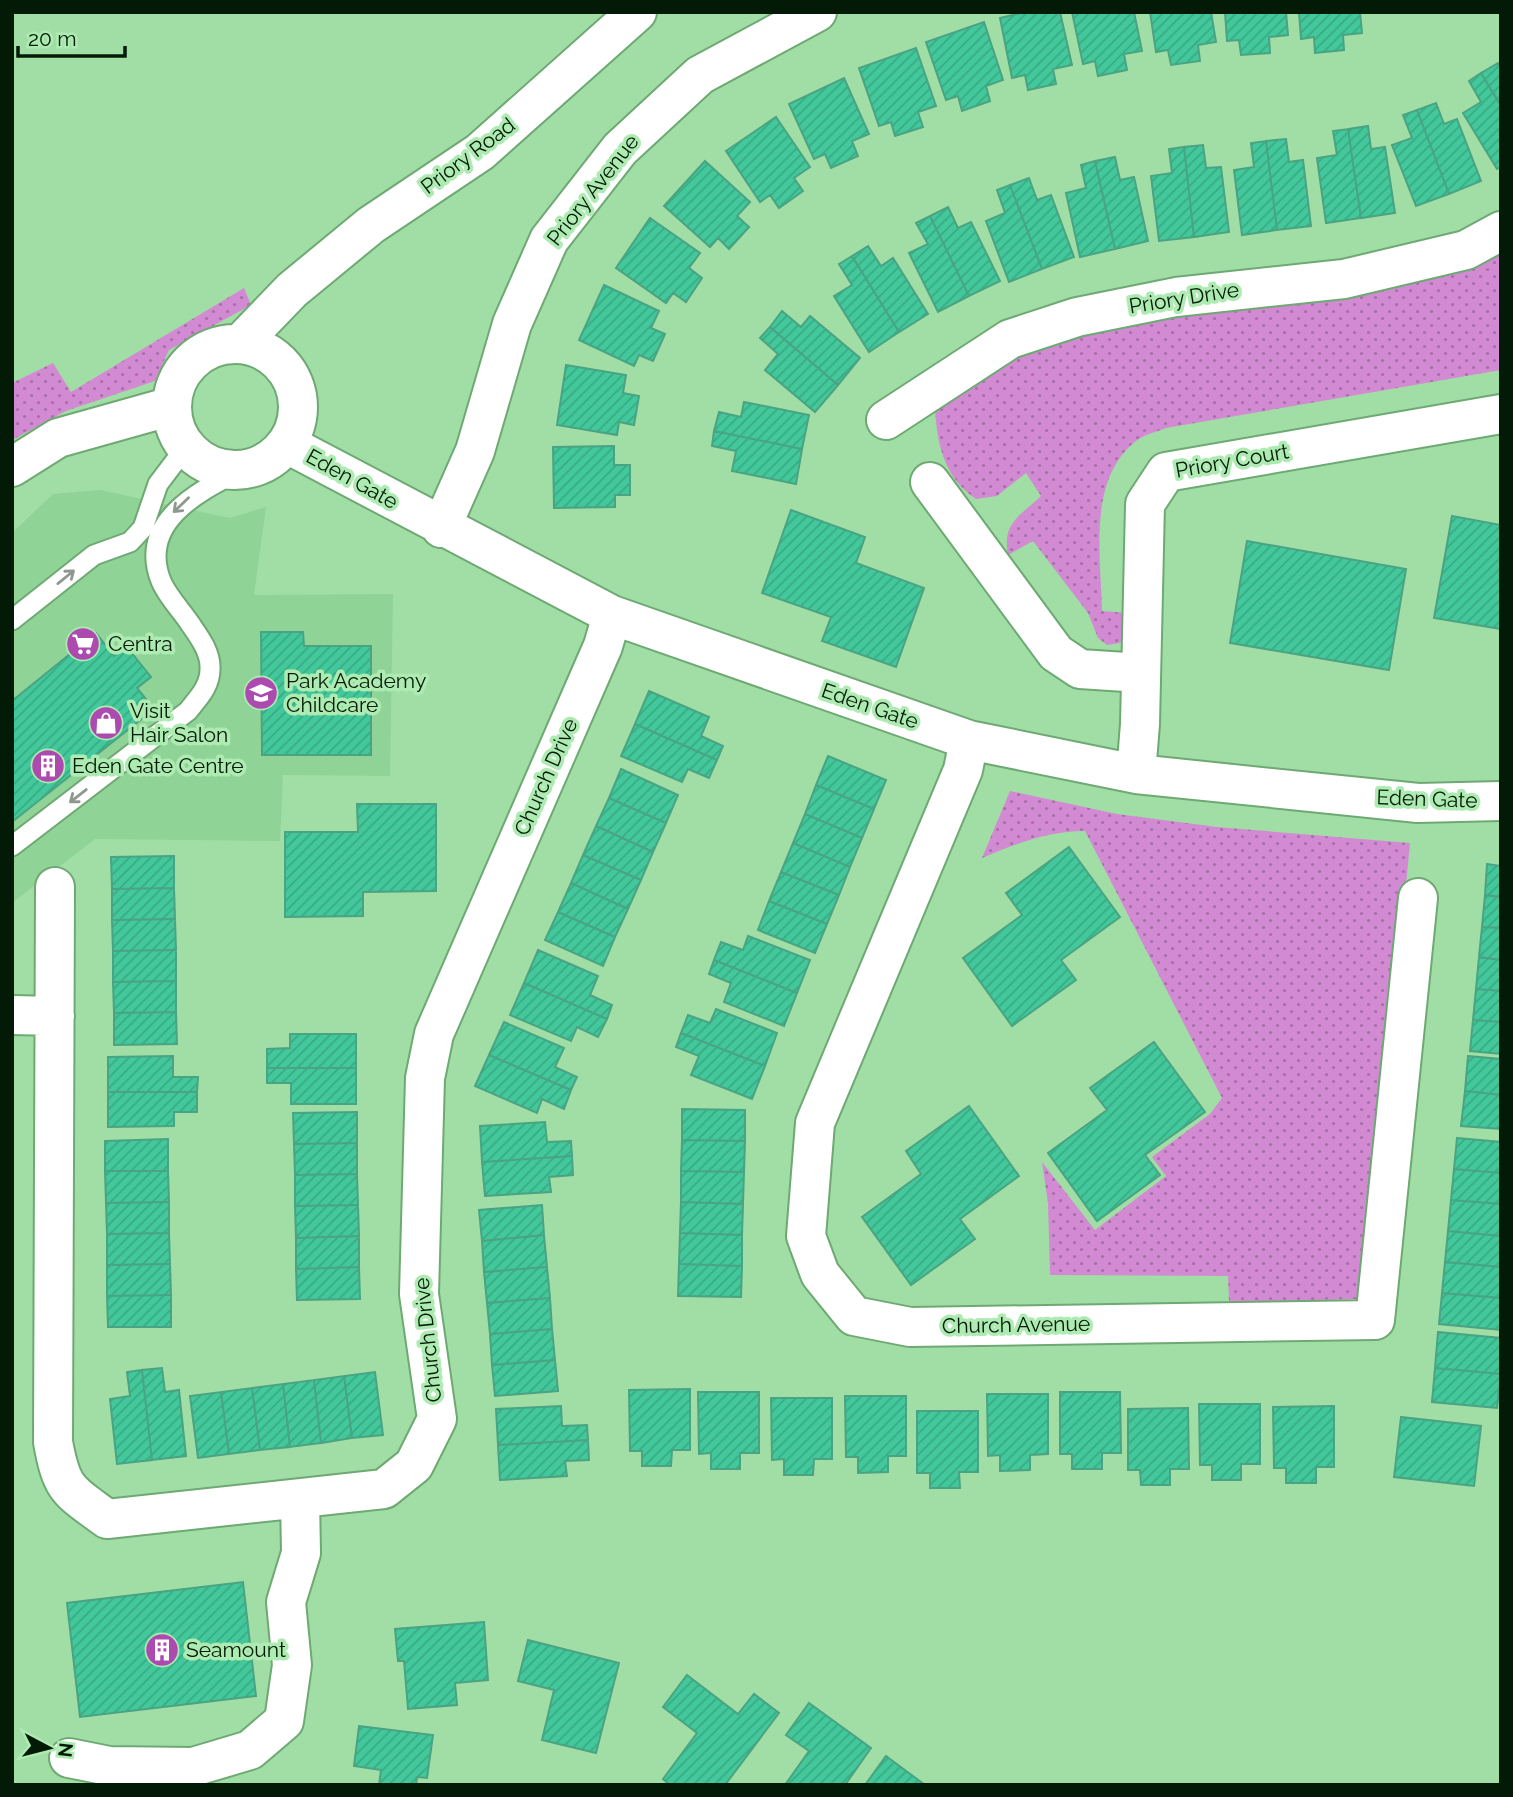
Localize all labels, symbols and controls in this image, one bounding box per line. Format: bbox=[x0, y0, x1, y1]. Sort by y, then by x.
scale bar bbox=[18, 14, 124, 58]
text: 20 m bbox=[28, 26, 76, 51]
street label: Priory Road bbox=[416, 112, 520, 199]
street label: Priory Avenue bbox=[541, 129, 644, 250]
street label: Priory Drive bbox=[1127, 276, 1241, 319]
street label: Priory Court bbox=[1173, 438, 1291, 483]
street label: Eden Gate bbox=[302, 443, 402, 514]
one-way arrow bbox=[173, 497, 190, 514]
one-way arrow bbox=[56, 570, 74, 585]
supermarket icon: Centra bbox=[64, 625, 102, 663]
place label: Centra bbox=[108, 631, 173, 656]
place label: Park Academy Childcare bbox=[286, 668, 426, 717]
school or university icon: Park Academy Childcare bbox=[242, 674, 280, 712]
street label: Eden Gate bbox=[818, 677, 922, 734]
place label: Visit Hair Salon bbox=[130, 698, 228, 747]
shop icon: Visit Hair Salon bbox=[87, 704, 125, 742]
street label: Church Drive bbox=[509, 714, 582, 839]
building icon: Eden Gate Centre bbox=[29, 747, 67, 785]
place label: Eden Gate Centre bbox=[72, 753, 244, 778]
street label: Eden Gate bbox=[1376, 784, 1478, 813]
one-way arrow bbox=[69, 788, 87, 803]
street label: Church Drive bbox=[409, 1276, 446, 1404]
street label: Church Avenue bbox=[942, 1311, 1090, 1338]
building icon: Seamount bbox=[143, 1631, 181, 1669]
place label: Seamount bbox=[186, 1637, 286, 1662]
north arrow bbox=[14, 1713, 84, 1783]
text: N bbox=[54, 1742, 78, 1759]

